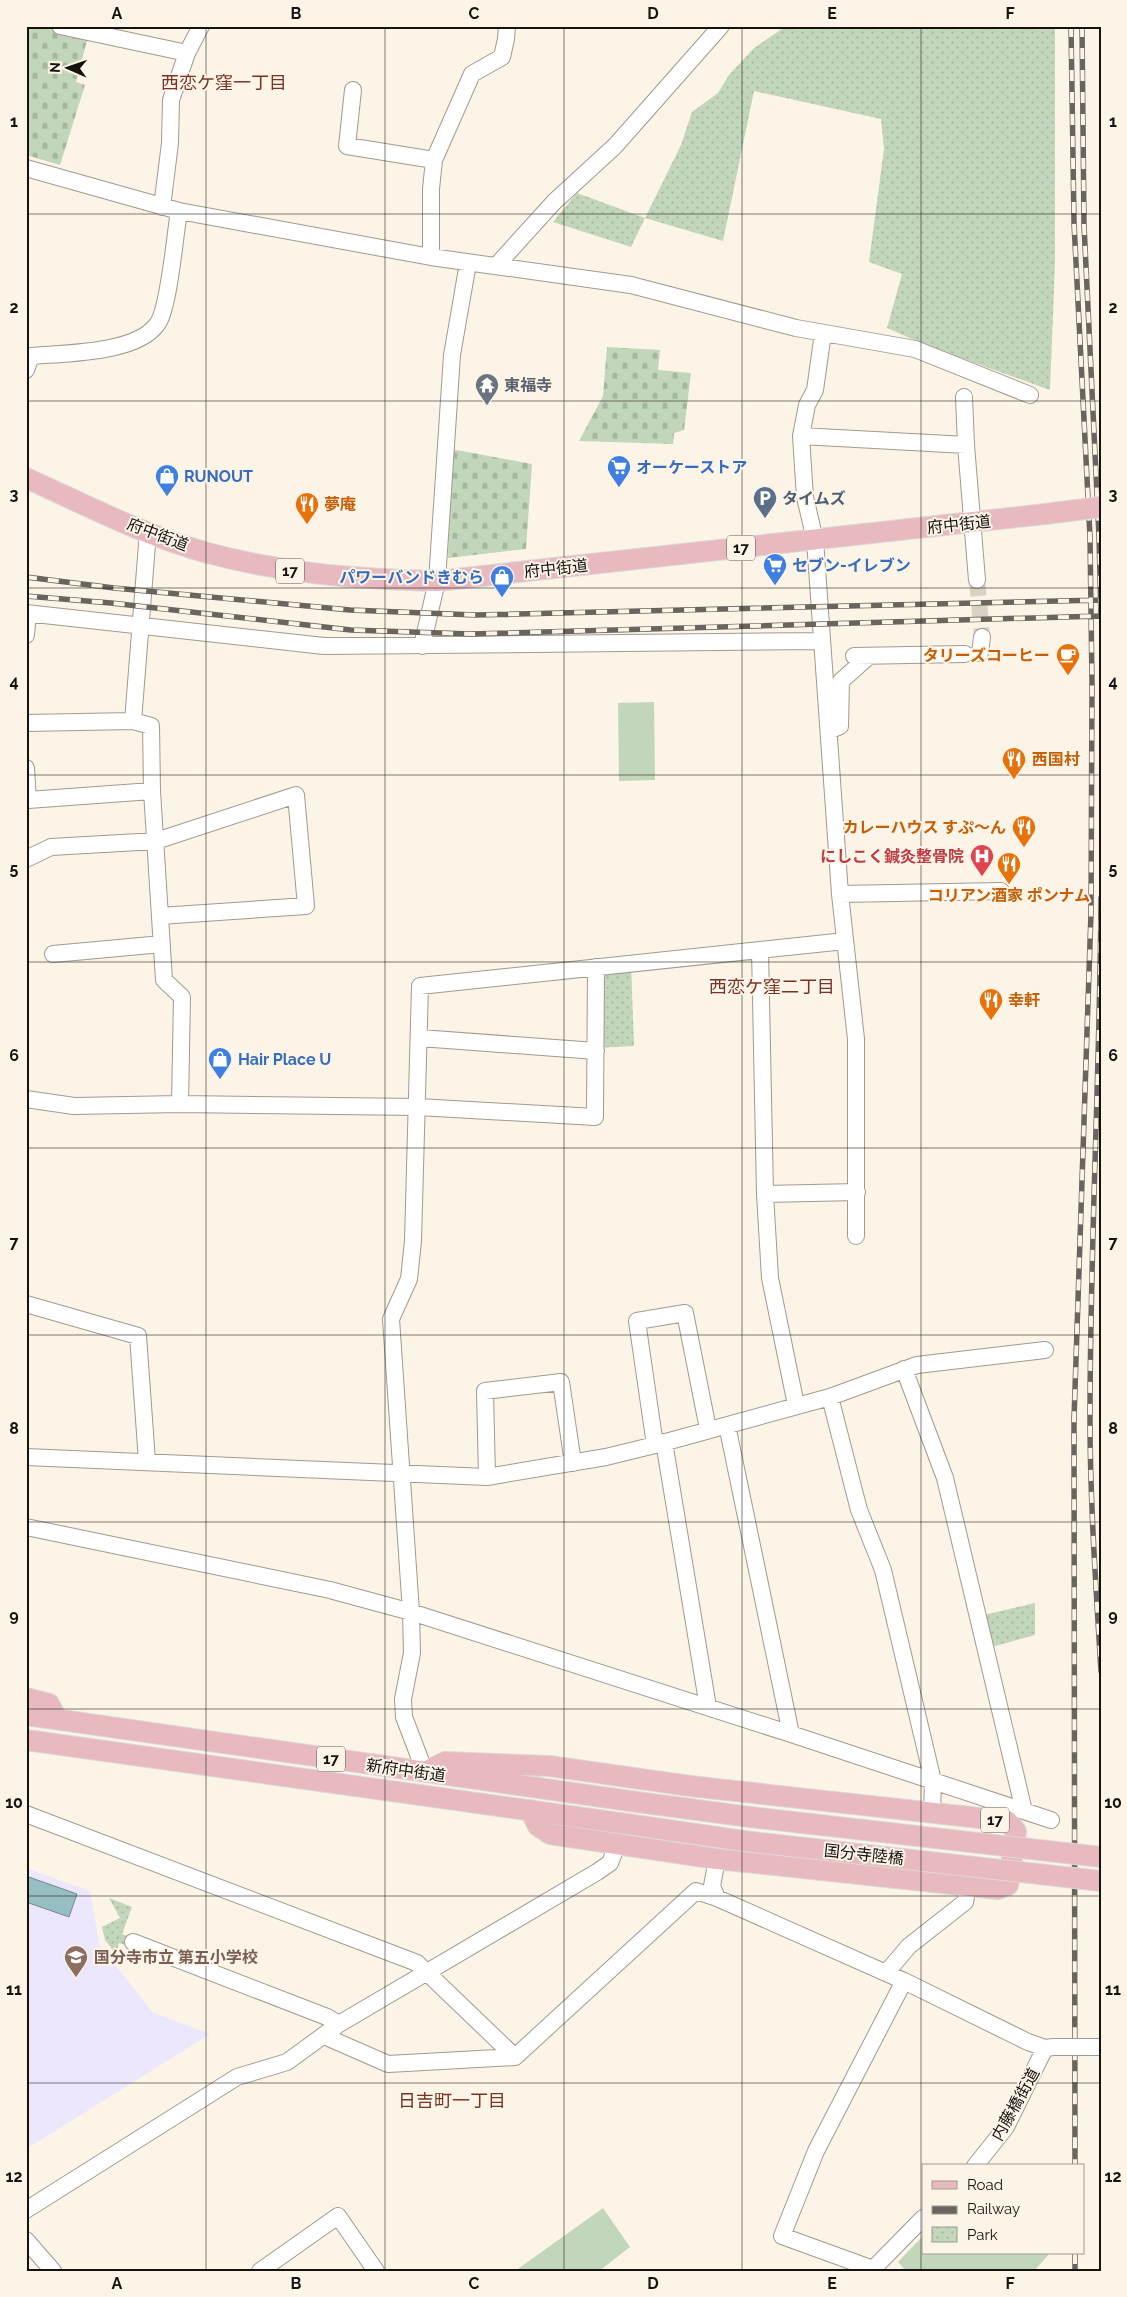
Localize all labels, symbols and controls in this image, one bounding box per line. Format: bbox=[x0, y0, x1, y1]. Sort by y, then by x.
text: A bbox=[112, 4, 123, 23]
text: B bbox=[291, 4, 302, 23]
text: C bbox=[469, 4, 480, 23]
text: D bbox=[647, 4, 659, 23]
text: E bbox=[827, 4, 837, 23]
text: F bbox=[1005, 4, 1015, 23]
north arrow bbox=[42, 42, 92, 92]
text: N bbox=[47, 62, 63, 73]
district label: 西恋ケ窪一丁目 bbox=[161, 72, 287, 93]
text: 1 bbox=[10, 112, 18, 131]
text: 1 bbox=[1109, 112, 1117, 131]
text: 2 bbox=[9, 298, 19, 317]
text: 2 bbox=[1108, 298, 1118, 317]
temple icon: 東福寺 bbox=[474, 372, 500, 406]
place label: 東福寺 bbox=[504, 376, 552, 395]
supermarket icon: オーケーストア bbox=[606, 454, 632, 488]
place label: オーケーストア bbox=[636, 458, 747, 477]
shop icon: RUNOUT bbox=[154, 463, 180, 497]
place label: RUNOUT bbox=[184, 467, 253, 486]
text: 3 bbox=[10, 485, 19, 504]
parking icon: タイムズ bbox=[752, 485, 778, 519]
text: 3 bbox=[1109, 485, 1118, 504]
place label: タイムズ bbox=[782, 489, 846, 508]
restaurant icon: 夢庵 bbox=[294, 491, 320, 525]
place label: 夢庵 bbox=[324, 495, 356, 514]
street label: 府中街道 bbox=[926, 512, 992, 537]
street label: 府中街道 bbox=[125, 514, 191, 555]
road number: 17 bbox=[727, 536, 755, 560]
supermarket icon: セブン-イレブン bbox=[762, 552, 788, 586]
street label: 府中街道 bbox=[523, 556, 589, 581]
place label: セブン-イレブン bbox=[792, 556, 911, 575]
road number: 17 bbox=[276, 558, 304, 584]
shop icon: パワーバンドきむら bbox=[489, 564, 515, 598]
place label: パワーバンドきむら bbox=[339, 568, 484, 587]
cafe icon: タリーズコーヒー bbox=[1055, 642, 1081, 676]
place label: タリーズコーヒー bbox=[923, 646, 1050, 665]
text: 4 bbox=[9, 672, 19, 691]
text: 4 bbox=[1108, 672, 1118, 691]
restaurant icon: 西国村 bbox=[1001, 746, 1027, 780]
place label: 西国村 bbox=[1032, 750, 1080, 769]
restaurant icon: カレーハウス すぷ〜ん bbox=[1011, 814, 1037, 848]
place label: カレーハウス すぷ〜ん bbox=[843, 818, 1006, 837]
hospital icon: にしこく鍼灸整骨院 bbox=[969, 843, 995, 877]
place label: にしこく鍼灸整骨院 bbox=[820, 847, 964, 866]
restaurant icon: コリアン酒家 ポンナム bbox=[996, 851, 1022, 885]
text: 5 bbox=[10, 859, 19, 878]
text: 5 bbox=[1109, 859, 1118, 878]
place label: コリアン酒家 ポンナム bbox=[928, 886, 1090, 905]
district label: 西恋ケ窪二丁目 bbox=[709, 976, 835, 997]
restaurant icon: 幸軒 bbox=[978, 987, 1004, 1021]
place label: 幸軒 bbox=[1008, 991, 1040, 1010]
text: 6 bbox=[9, 1046, 19, 1065]
shop icon: Hair Place U bbox=[207, 1046, 233, 1080]
text: 6 bbox=[1108, 1046, 1118, 1065]
place label: Hair Place U bbox=[238, 1050, 331, 1069]
text: 7 bbox=[10, 1233, 19, 1252]
text: 7 bbox=[1109, 1233, 1118, 1252]
text: 8 bbox=[9, 1419, 19, 1438]
text: 8 bbox=[1108, 1419, 1118, 1438]
text: 9 bbox=[9, 1606, 19, 1625]
text: 9 bbox=[1108, 1606, 1118, 1625]
road number: 17 bbox=[317, 1746, 345, 1772]
street label: 新府中街道 bbox=[365, 1756, 447, 1785]
text: 10 bbox=[5, 1793, 23, 1812]
text: 10 bbox=[1104, 1793, 1122, 1812]
road number: 17 bbox=[981, 1808, 1009, 1832]
street label: 国分寺陸橋 bbox=[823, 1841, 905, 1868]
school or university icon: 国分寺市立 第五小学校 bbox=[63, 1944, 89, 1978]
place label: 国分寺市立 第五小学校 bbox=[94, 1948, 258, 1967]
text: 11 bbox=[6, 1980, 22, 1999]
text: 11 bbox=[1105, 1980, 1121, 1999]
street label: 内藤橋街道 bbox=[988, 2065, 1043, 2144]
district label: 日吉町一丁目 bbox=[398, 2090, 506, 2111]
legend bbox=[922, 2164, 1084, 2254]
text: 12 bbox=[6, 2167, 22, 2186]
text: 12 bbox=[1105, 2167, 1121, 2186]
text: Road bbox=[967, 2176, 1003, 2194]
text: Railway bbox=[967, 2200, 1020, 2218]
text: Park bbox=[967, 2226, 998, 2244]
text: A bbox=[112, 2274, 123, 2293]
text: B bbox=[291, 2274, 302, 2293]
text: C bbox=[469, 2274, 480, 2293]
text: D bbox=[647, 2274, 659, 2293]
text: E bbox=[827, 2274, 837, 2293]
text: F bbox=[1005, 2274, 1015, 2293]

